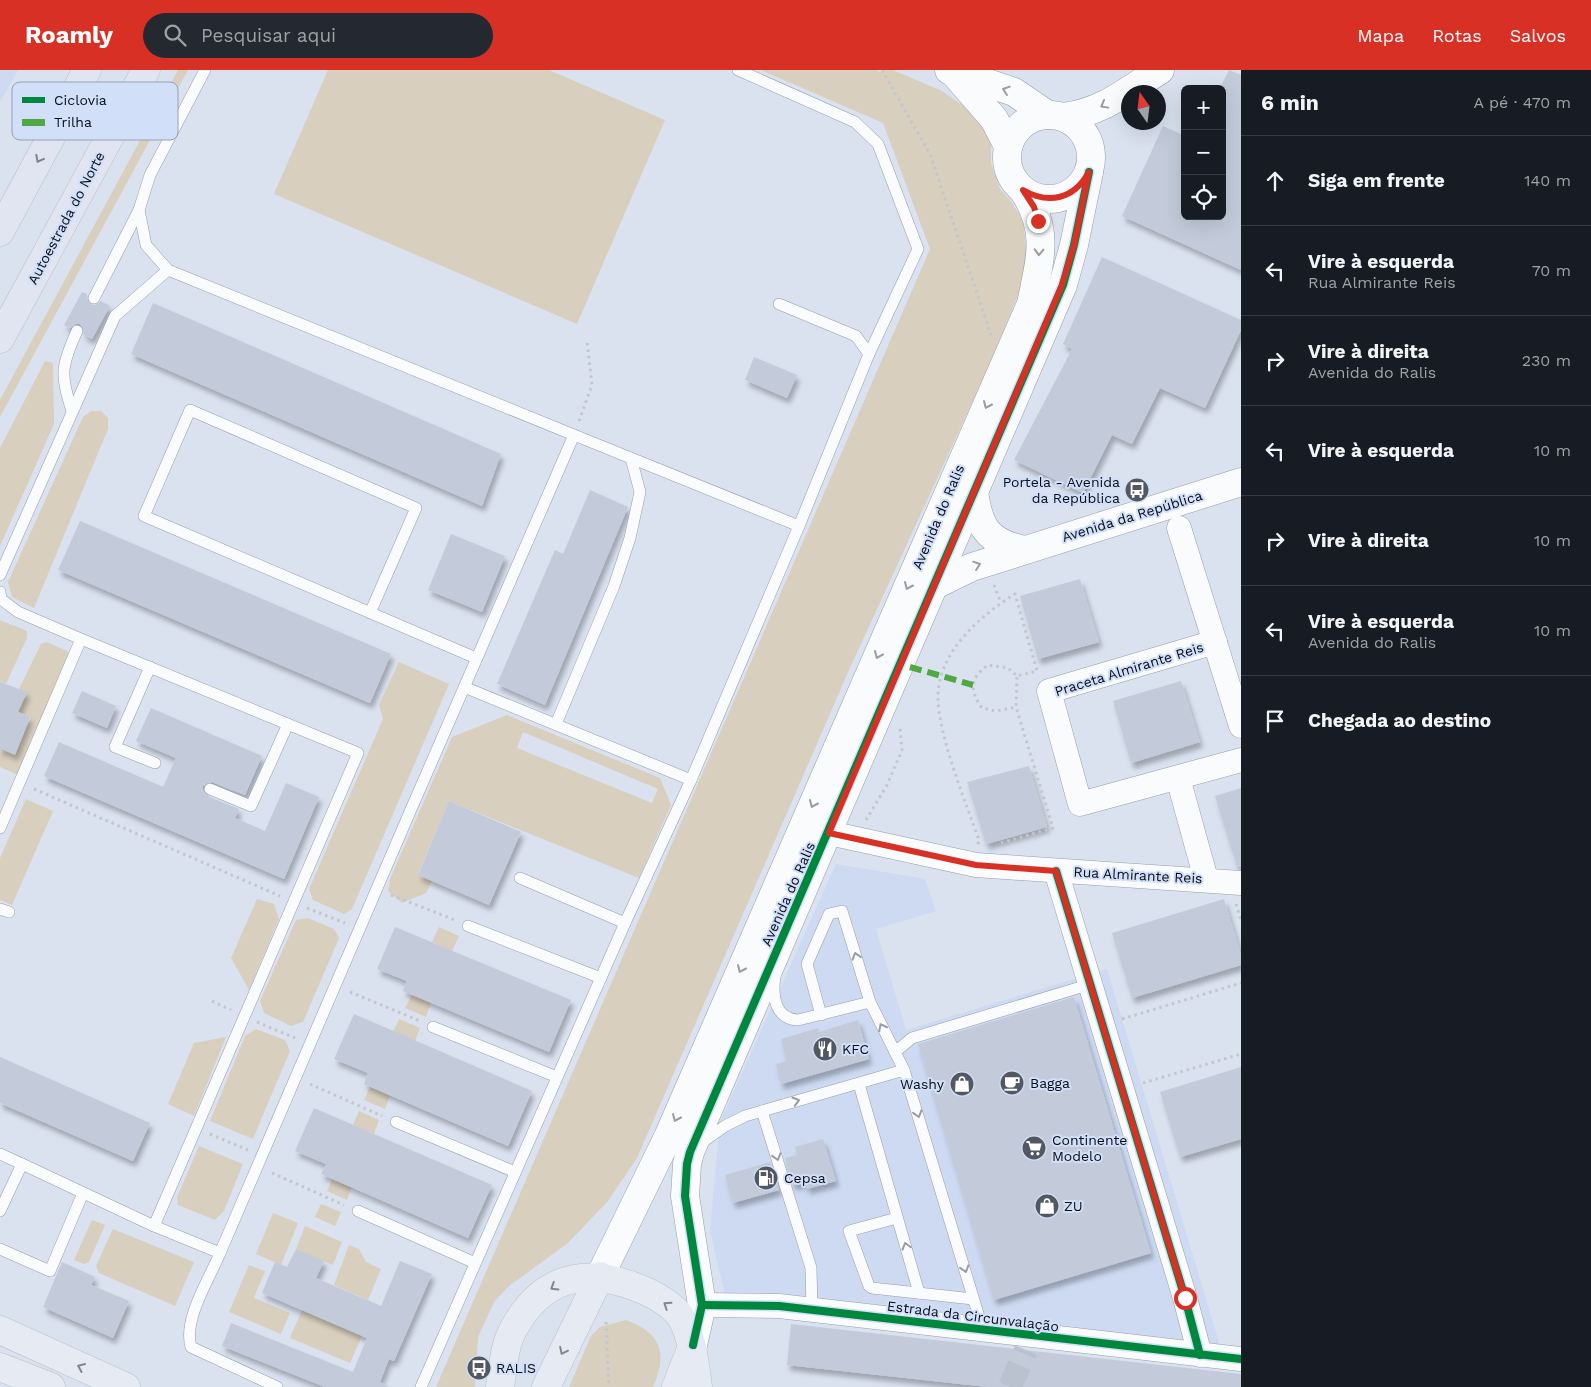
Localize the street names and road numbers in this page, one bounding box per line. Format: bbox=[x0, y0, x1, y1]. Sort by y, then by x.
street label: Autoestrada do Norte bbox=[24, 149, 108, 287]
street label: Avenida do Ralis bbox=[909, 462, 967, 572]
street label: Avenida da República bbox=[1060, 487, 1204, 545]
street label: Praceta Almirante Reis bbox=[1053, 639, 1205, 699]
street label: Avenida do Ralis bbox=[758, 839, 818, 949]
street label: Rua Almirante Reis bbox=[1073, 864, 1203, 886]
street label: Estrada da Circunvalação bbox=[886, 1298, 1060, 1334]

